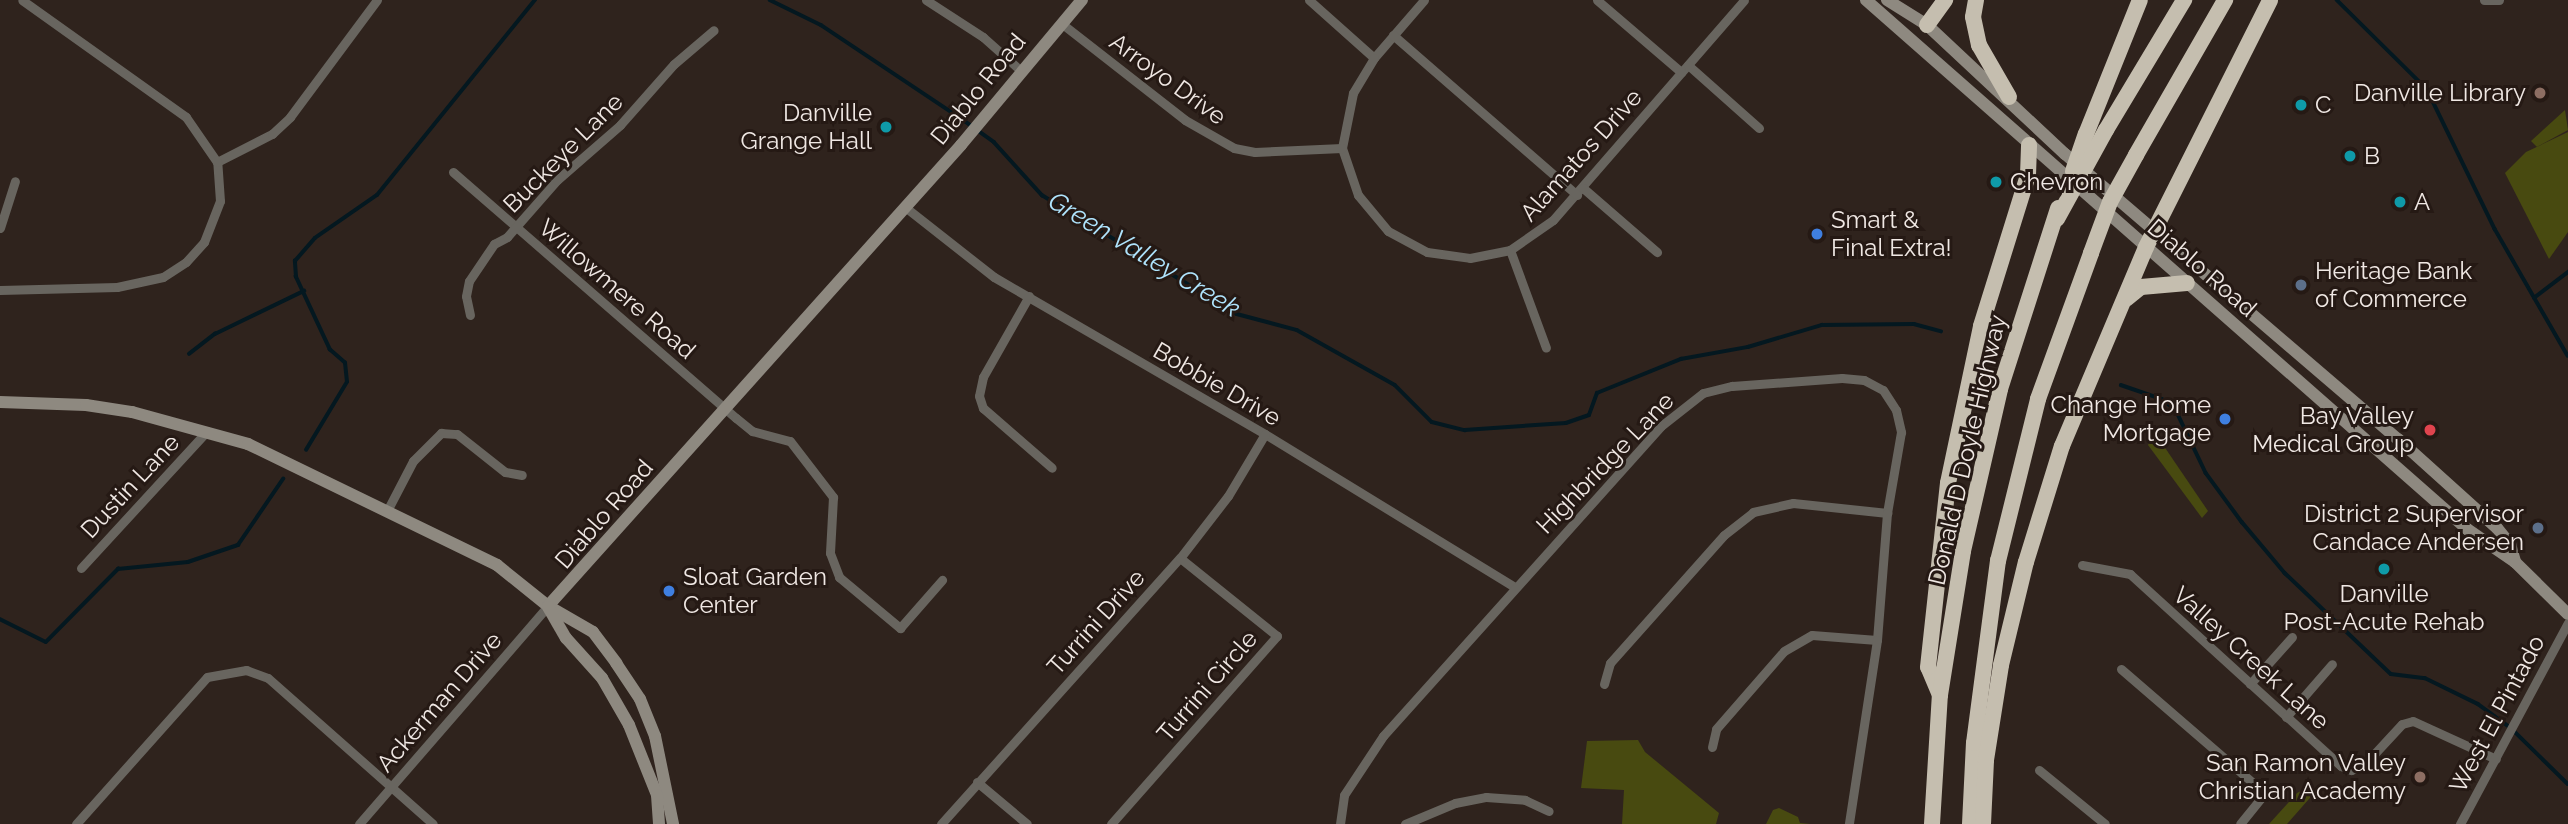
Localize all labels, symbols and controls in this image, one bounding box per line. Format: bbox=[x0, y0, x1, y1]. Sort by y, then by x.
street label: Arroyo Drive bbox=[1104, 27, 1232, 131]
street label: Diablo Road bbox=[924, 28, 1032, 150]
place label: Danville Library bbox=[2354, 79, 2526, 107]
street label: Alamatos Drive bbox=[1514, 83, 1648, 227]
marker: Danville Library bbox=[2532, 85, 2548, 101]
street label: Buckeye Lane bbox=[497, 87, 629, 219]
place label: C bbox=[2315, 91, 2331, 119]
marker: C bbox=[2293, 97, 2309, 113]
place label: Danville Grange Hall bbox=[741, 99, 872, 155]
marker: Danville Grange Hall bbox=[878, 119, 894, 135]
place label: B bbox=[2364, 142, 2380, 170]
marker: B bbox=[2342, 148, 2358, 164]
place label: Chevron bbox=[2010, 168, 2103, 196]
marker: Chevron bbox=[1988, 174, 2004, 190]
water label: Green Valley Creek bbox=[1042, 185, 1246, 325]
place label: A bbox=[2414, 188, 2430, 216]
marker: A bbox=[2392, 194, 2408, 210]
place label: Smart & Final Extra! bbox=[1831, 206, 1952, 262]
street label: Willowmere Road bbox=[533, 213, 701, 365]
street label: Diablo Road bbox=[2142, 213, 2262, 323]
marker: Smart & Final Extra! bbox=[1809, 226, 1825, 242]
place label: Heritage Bank of Commerce bbox=[2315, 257, 2472, 313]
marker: Heritage Bank of Commerce bbox=[2293, 277, 2309, 293]
street label: Donald D Doyle Highway bbox=[1922, 312, 2012, 588]
street label: Bobbie Drive bbox=[1148, 336, 1286, 432]
street label: Highbridge Lane bbox=[1530, 386, 1680, 540]
place label: Change Home Mortgage bbox=[2050, 391, 2211, 447]
place label: Bay Valley Medical Group bbox=[2251, 402, 2414, 458]
marker: Change Home Mortgage bbox=[2217, 411, 2233, 427]
marker: Bay Valley Medical Group bbox=[2420, 420, 2440, 440]
street label: Dustin Lane bbox=[75, 428, 185, 544]
street label: Diablo Road bbox=[549, 454, 659, 574]
place label: District 2 Supervisor Candace Andersen bbox=[2304, 500, 2524, 556]
marker: District 2 Supervisor Candace Andersen bbox=[2530, 520, 2546, 536]
marker: Danville Post-Acute Rehab bbox=[2376, 561, 2392, 577]
place label: Sloat Garden Center bbox=[683, 563, 827, 619]
street label: Turrini Drive bbox=[1041, 563, 1151, 681]
street label: Valley Creek Lane bbox=[2167, 580, 2335, 736]
place label: Danville Post-Acute Rehab bbox=[2283, 580, 2485, 636]
marker: Sloat Garden Center bbox=[661, 583, 677, 599]
street label: Turrini Circle bbox=[1151, 625, 1263, 747]
street label: Ackerman Drive bbox=[370, 626, 508, 778]
street label: West El Pintado bbox=[2443, 630, 2551, 798]
place label: San Ramon Valley Christian Academy bbox=[2198, 749, 2406, 805]
marker: San Ramon Valley Christian Academy bbox=[2412, 769, 2428, 785]

